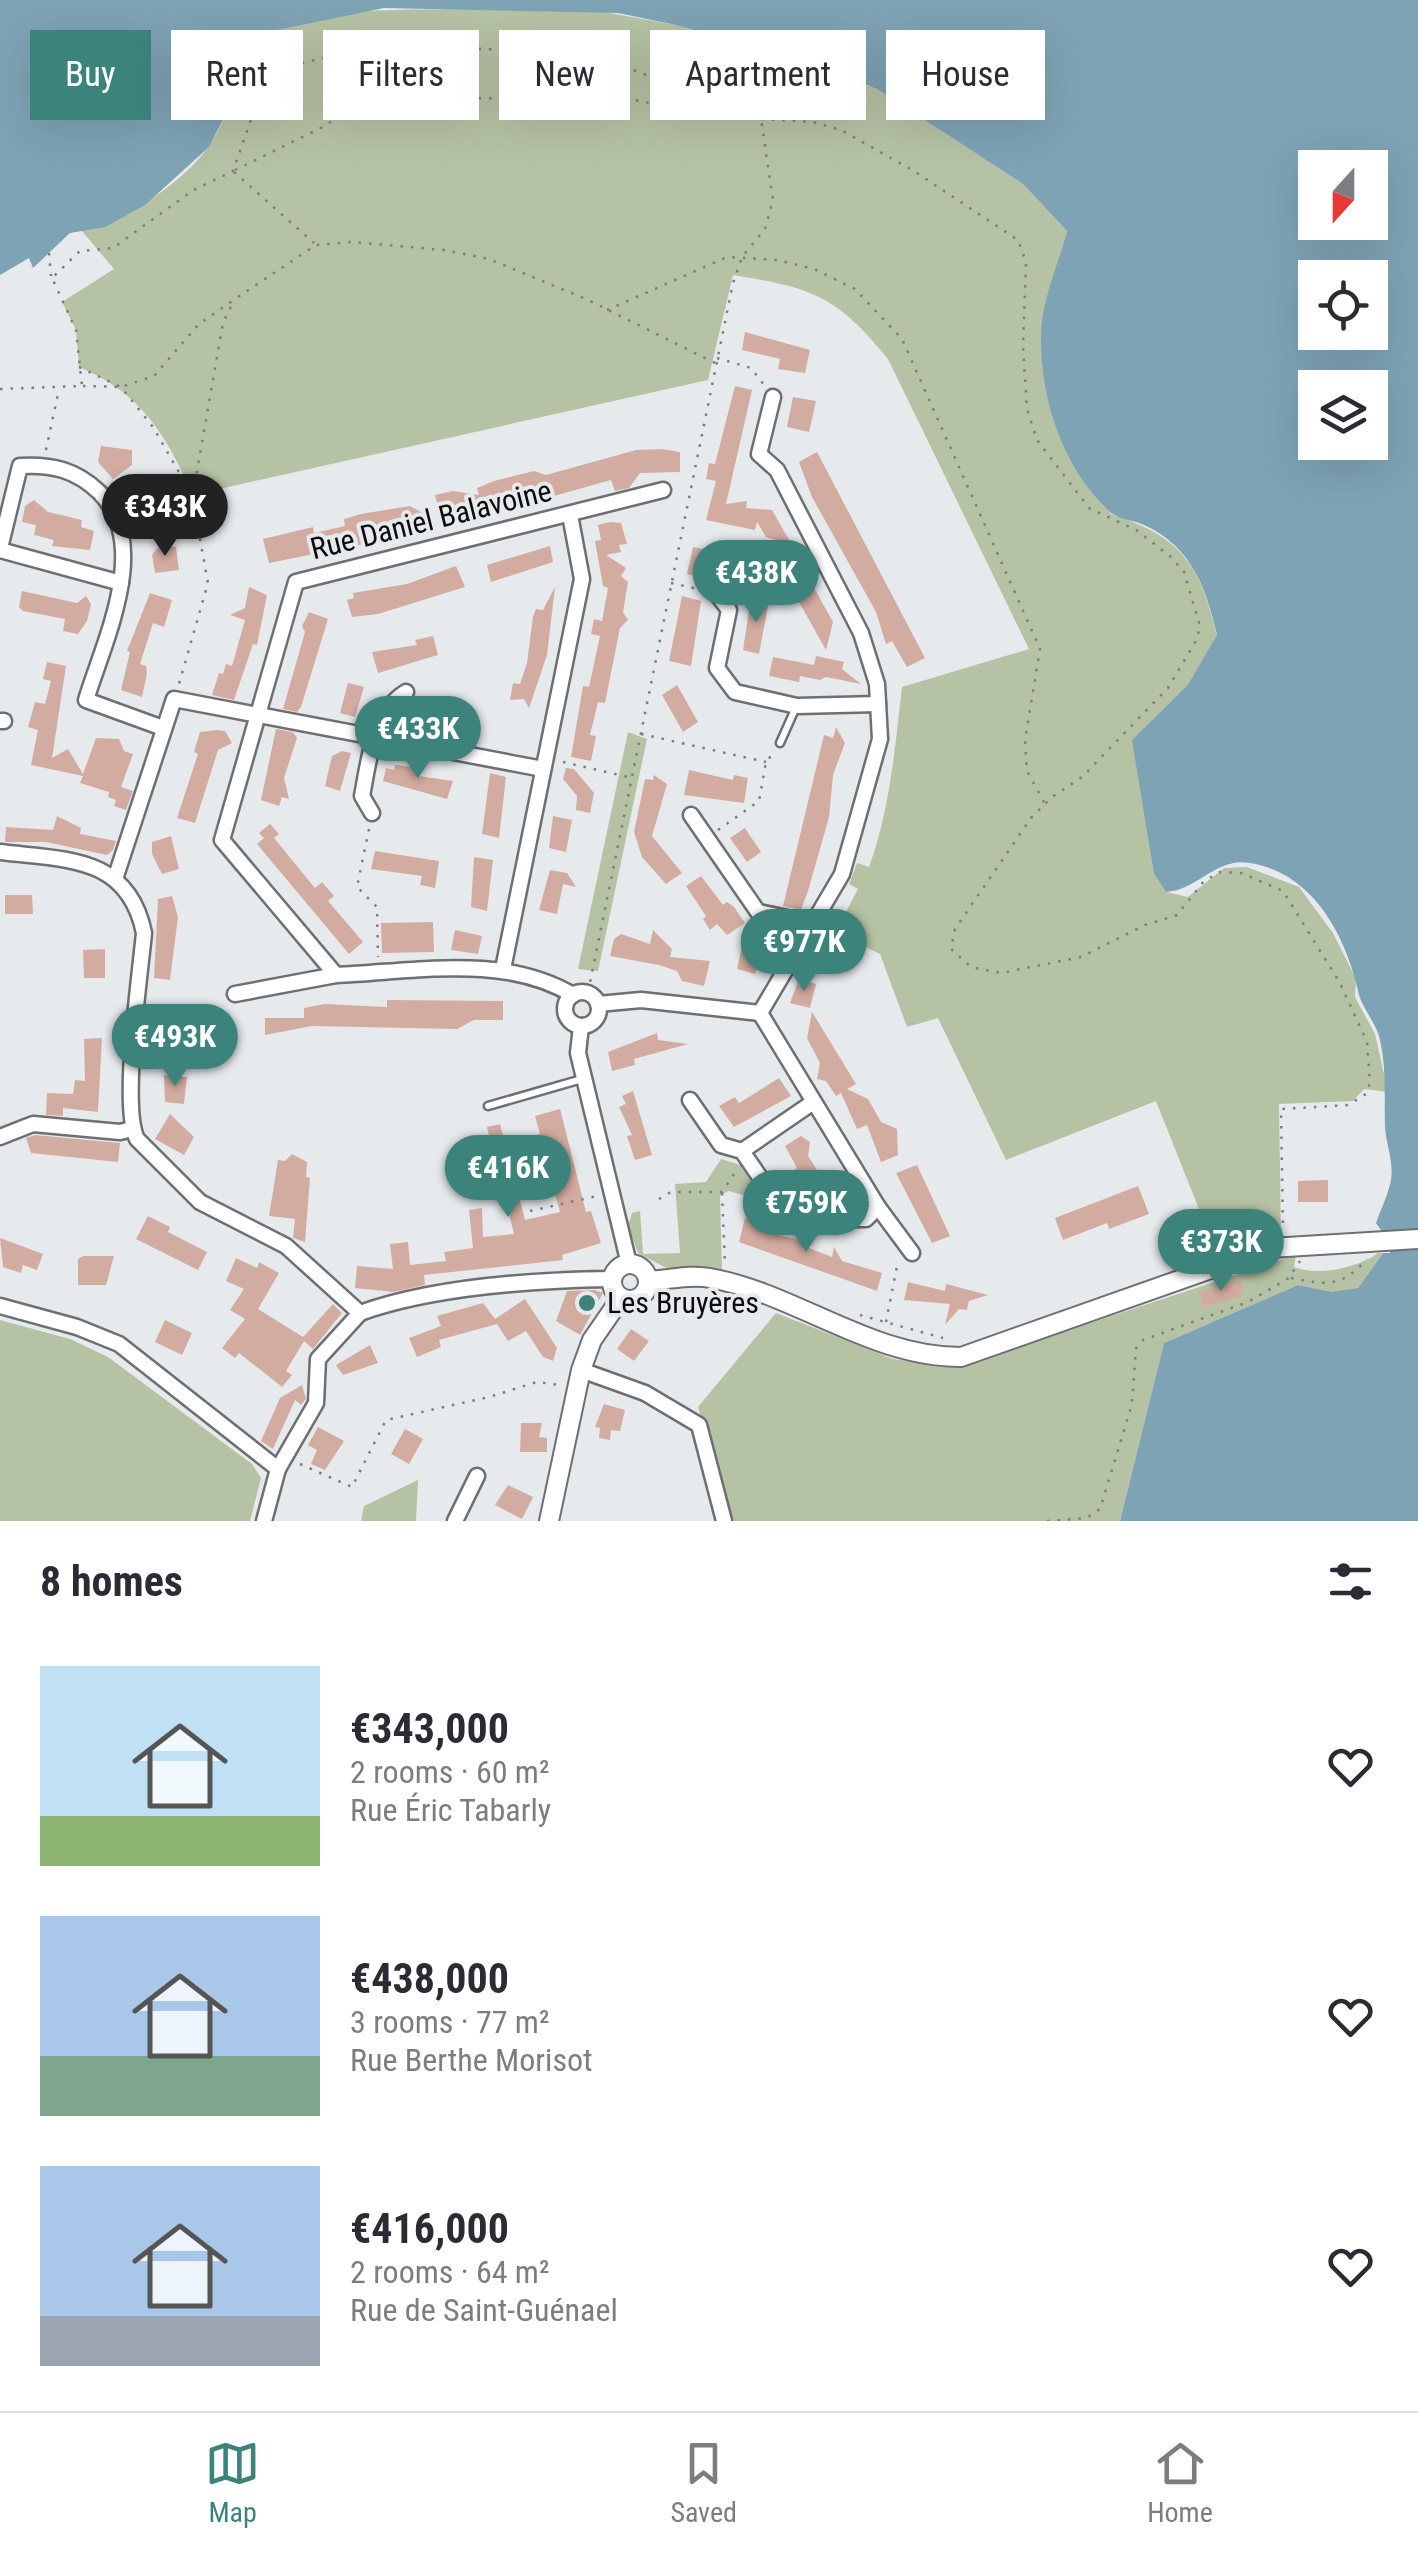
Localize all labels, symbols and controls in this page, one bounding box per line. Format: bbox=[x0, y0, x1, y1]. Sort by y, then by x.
chip: Buy bbox=[30, 30, 151, 120]
chip: Rent bbox=[171, 30, 303, 120]
chip: Filters bbox=[323, 30, 479, 120]
chip: New bbox=[499, 30, 630, 120]
chip: Apartment bbox=[650, 30, 866, 120]
chip: House bbox=[886, 30, 1045, 120]
north arrow bbox=[1298, 150, 1388, 240]
map controls bbox=[1298, 150, 1388, 460]
button: locate bbox=[1298, 260, 1388, 350]
button: layers bbox=[1298, 370, 1388, 460]
street label: Rue Daniel Balavoine bbox=[307, 473, 555, 566]
pin: €343K bbox=[95, 474, 235, 559]
text: €343K bbox=[124, 487, 206, 525]
pin: €438K bbox=[686, 540, 826, 625]
text: €438K bbox=[715, 553, 797, 591]
pin: €433K bbox=[348, 696, 488, 781]
text: €433K bbox=[377, 709, 459, 747]
pin: €977K bbox=[734, 909, 874, 994]
text: €977K bbox=[763, 922, 845, 960]
pin: €493K bbox=[105, 1004, 245, 1089]
text: €493K bbox=[134, 1017, 216, 1055]
pin: €416K bbox=[438, 1135, 578, 1220]
text: €416K bbox=[467, 1148, 549, 1186]
pin: €759K bbox=[736, 1170, 876, 1255]
text: €759K bbox=[765, 1183, 847, 1221]
pin: €373K bbox=[1151, 1209, 1291, 1294]
text: €373K bbox=[1180, 1222, 1262, 1260]
place label: Les Bruyères bbox=[607, 1285, 759, 1320]
marker: Les Bruyères bbox=[576, 1292, 598, 1314]
icon: filters bbox=[1323, 1554, 1378, 1609]
text: 8 homes bbox=[40, 1557, 183, 1606]
text: €343,000 bbox=[350, 1704, 509, 1753]
icon: home bbox=[120, 1706, 240, 1826]
icon: heart bbox=[1323, 1739, 1378, 1794]
text: 2 rooms · 60 m² bbox=[350, 1753, 549, 1791]
text: Rue Éric Tabarly bbox=[350, 1791, 551, 1829]
text: €438,000 bbox=[350, 1954, 509, 2003]
icon: home bbox=[120, 1956, 240, 2076]
icon: heart bbox=[1323, 1989, 1378, 2044]
text: 3 rooms · 77 m² bbox=[350, 2003, 549, 2041]
text: Rue Berthe Morisot bbox=[350, 2041, 593, 2079]
text: €416,000 bbox=[350, 2204, 509, 2253]
icon: home bbox=[120, 2206, 240, 2326]
icon: heart bbox=[1323, 2239, 1378, 2294]
text: 2 rooms · 64 m² bbox=[350, 2253, 549, 2291]
text: Rue de Saint-Guénael bbox=[350, 2291, 618, 2329]
tab: Map bbox=[205, 2436, 260, 2529]
tab: Saved bbox=[670, 2436, 737, 2529]
tab: Home bbox=[1147, 2436, 1213, 2529]

